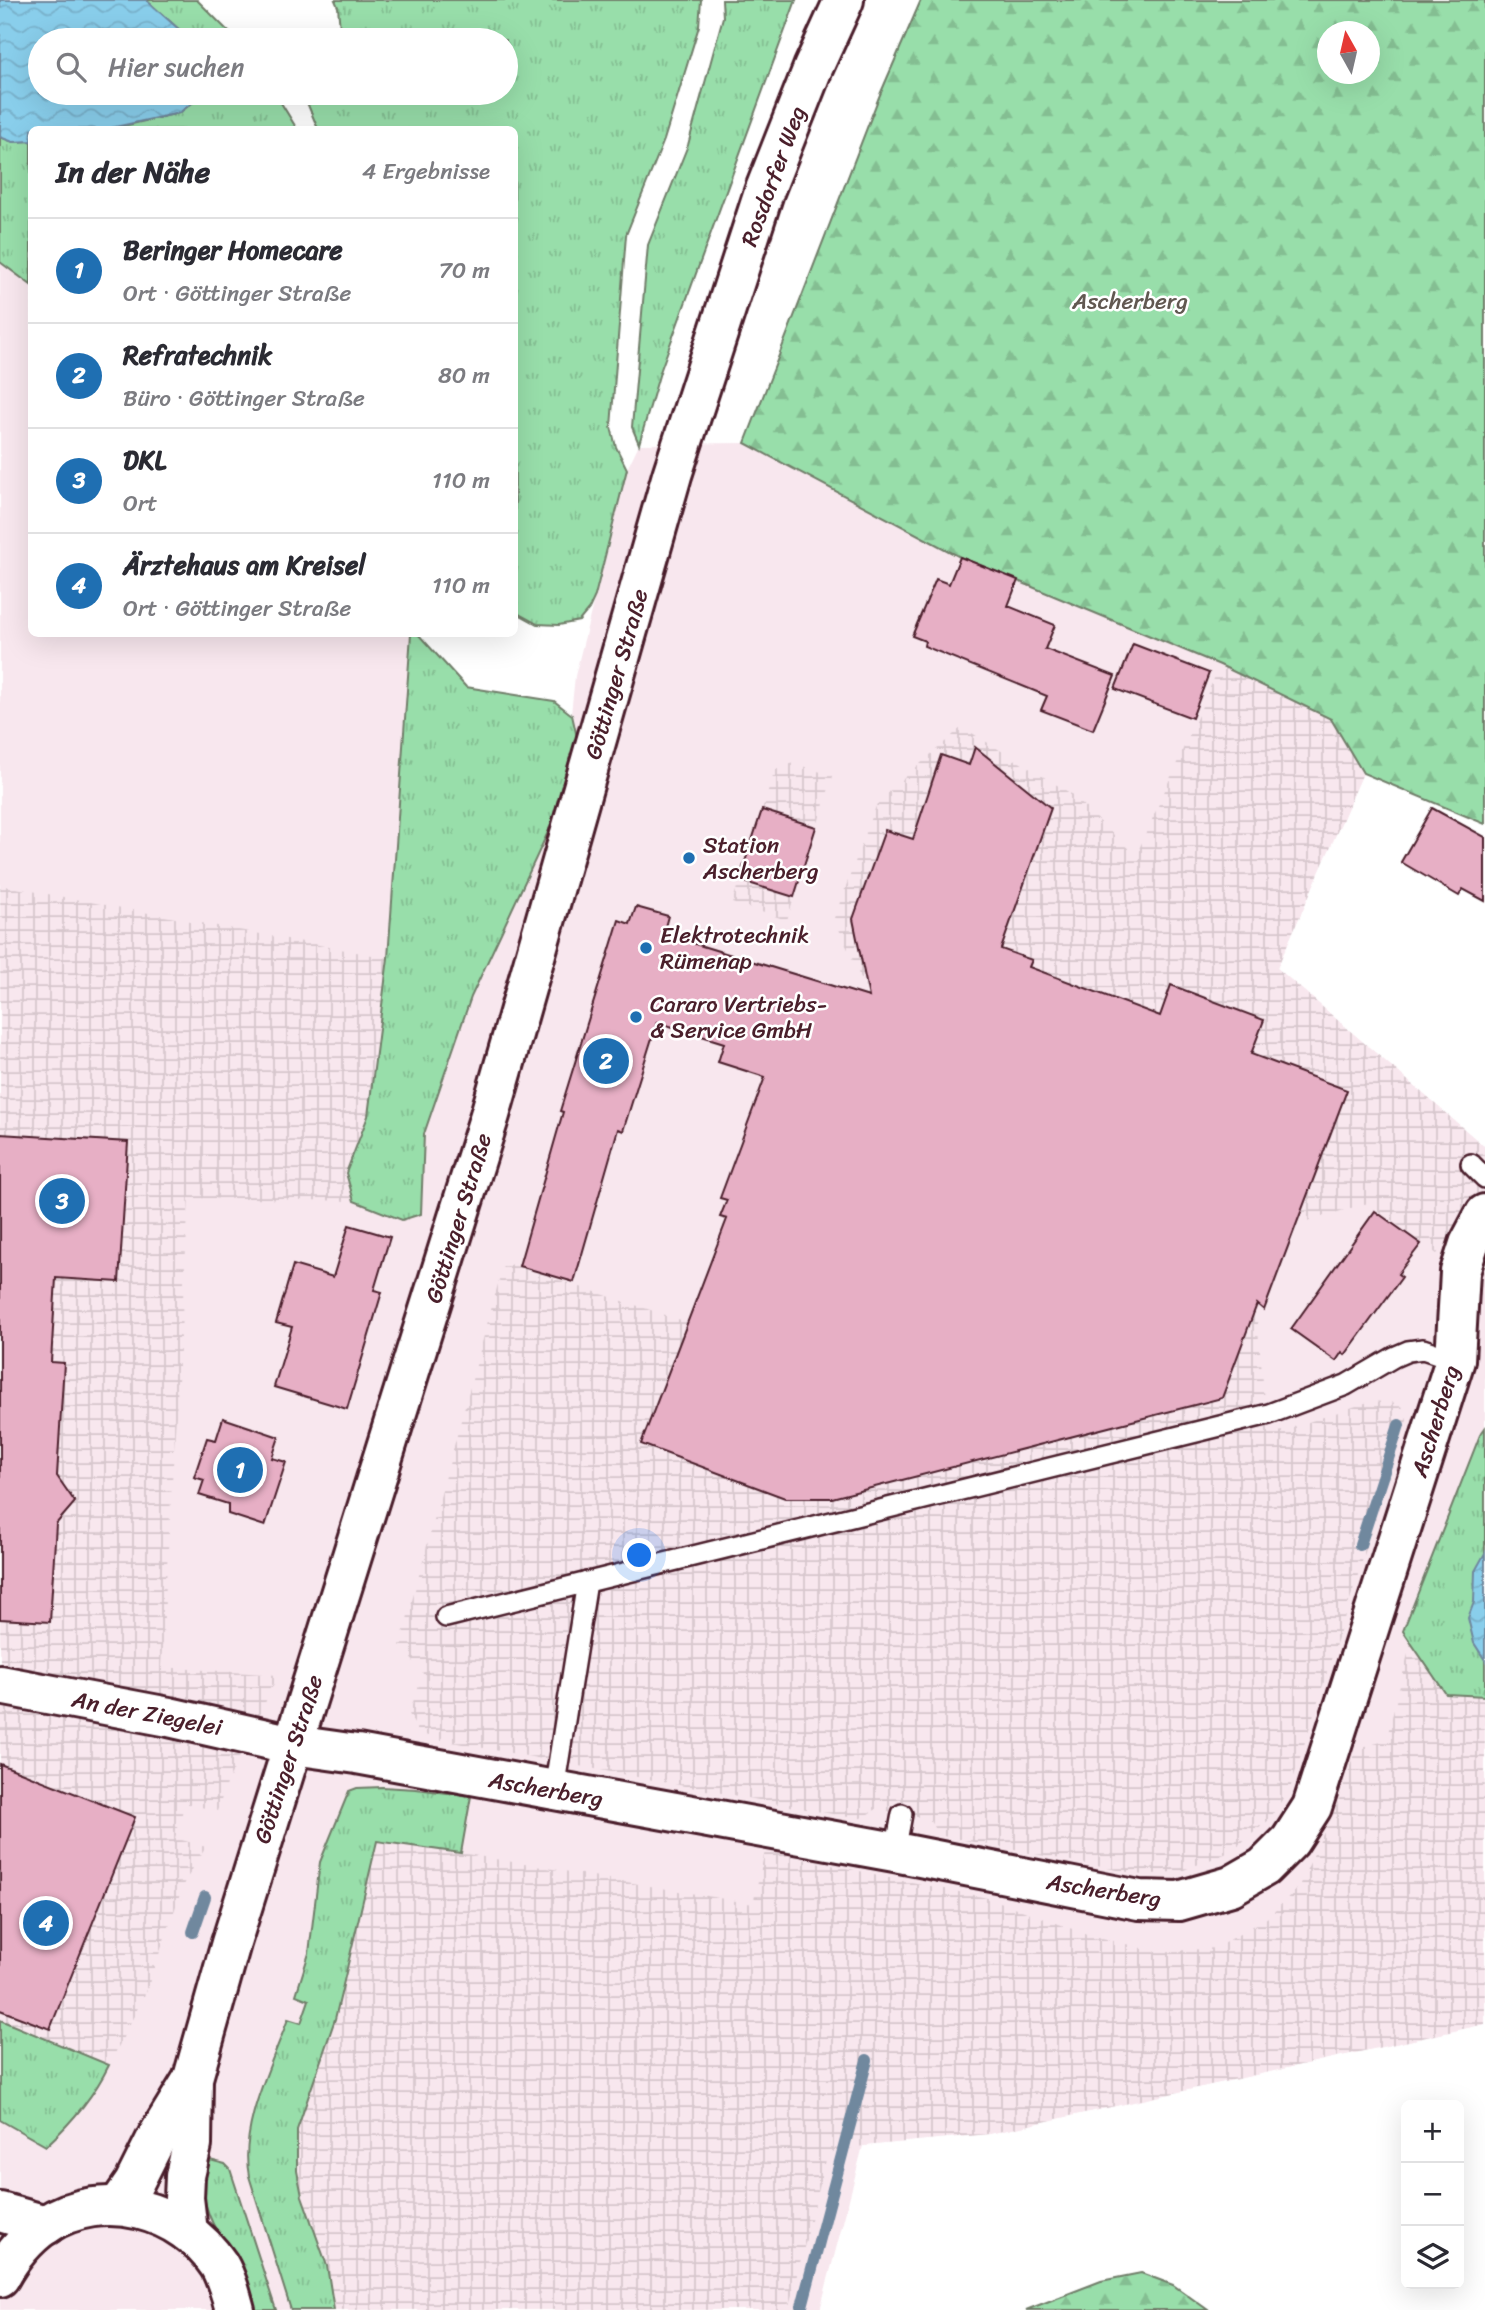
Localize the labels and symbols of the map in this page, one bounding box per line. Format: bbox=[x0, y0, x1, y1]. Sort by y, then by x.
north arrow bbox=[1317, 21, 1380, 84]
street label: Rosdorfer Weg bbox=[729, 100, 818, 252]
park label: Ascherberg bbox=[1071, 281, 1188, 322]
street label: Göttinger Straße bbox=[573, 584, 660, 764]
place label: Station Ascherberg bbox=[702, 825, 819, 892]
marker: Station Ascherberg bbox=[681, 850, 697, 866]
place label: Elektrotechnik Rümenap bbox=[660, 915, 809, 982]
marker: Elektrotechnik Rümenap bbox=[638, 940, 654, 956]
place label: Cararo Vertriebs- & Service GmbH bbox=[650, 984, 827, 1051]
marker: Cararo Vertriebs- & Service GmbH bbox=[628, 1009, 644, 1025]
pin: 2 bbox=[583, 1035, 629, 1087]
street label: Göttinger Straße bbox=[413, 1128, 504, 1308]
pin: 3 bbox=[39, 1175, 85, 1227]
street label: Ascherberg bbox=[1399, 1360, 1472, 1483]
pin: 1 bbox=[217, 1444, 263, 1496]
your location bbox=[622, 1538, 656, 1572]
street label: Göttinger Straße bbox=[242, 1669, 335, 1849]
street label: An der Ziegelei bbox=[67, 1679, 226, 1748]
street label: Ascherberg bbox=[484, 1759, 607, 1820]
street label: Ascherberg bbox=[1043, 1861, 1165, 1920]
pin: 4 bbox=[23, 1897, 69, 1949]

